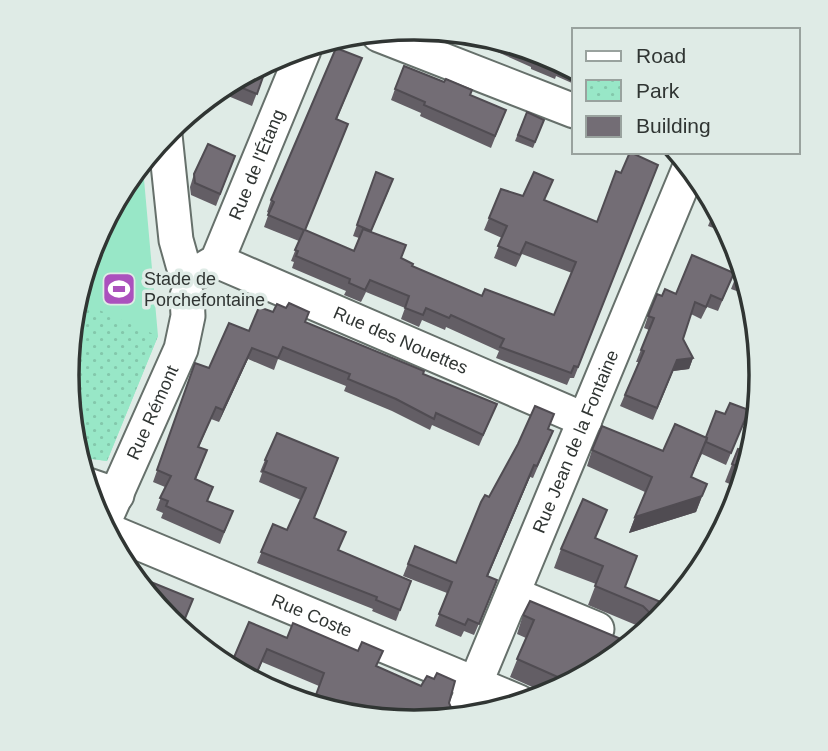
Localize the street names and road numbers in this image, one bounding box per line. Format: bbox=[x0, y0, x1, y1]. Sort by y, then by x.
street label: Rue de l'Étang bbox=[225, 106, 288, 223]
street label: Rue des Nouettes bbox=[330, 303, 471, 378]
street label: Rue Jean de la Fontaine bbox=[529, 347, 623, 536]
street label: Rue Rémont bbox=[123, 362, 182, 463]
street label: Rue Coste bbox=[269, 590, 355, 641]

